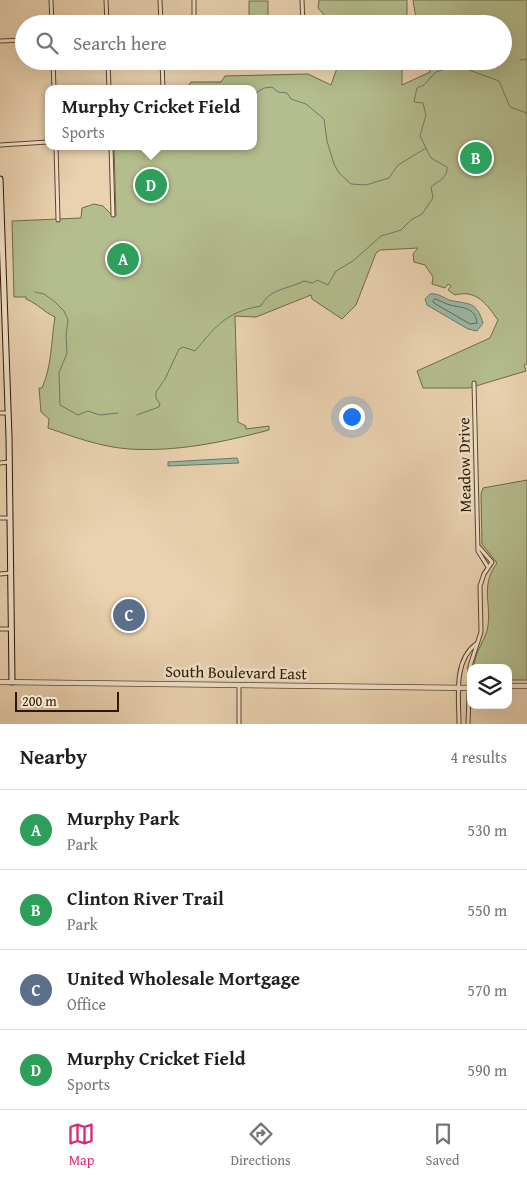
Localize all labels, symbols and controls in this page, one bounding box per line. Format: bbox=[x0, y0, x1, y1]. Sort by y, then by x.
search box bbox=[15, 15, 512, 70]
icon: search bbox=[33, 29, 61, 57]
text: Search here bbox=[73, 29, 167, 57]
popup bbox=[45, 85, 257, 150]
text: Murphy Cricket Field bbox=[62, 92, 240, 120]
text: Sports bbox=[62, 120, 105, 144]
pin: B bbox=[460, 139, 492, 177]
pin: D bbox=[135, 166, 167, 204]
pin: A bbox=[107, 240, 139, 278]
your location bbox=[339, 404, 365, 430]
street label: Meadow Drive bbox=[451, 417, 477, 513]
pin: C bbox=[113, 596, 145, 634]
street label: South Boulevard East bbox=[165, 659, 308, 685]
map controls bbox=[467, 664, 512, 709]
button: layers bbox=[467, 664, 512, 709]
scale bar bbox=[15, 689, 119, 712]
text: 200 m bbox=[22, 691, 57, 711]
text: Nearby bbox=[20, 741, 87, 772]
text: 4 results bbox=[450, 745, 507, 769]
text: Murphy Park bbox=[67, 804, 179, 832]
text: A bbox=[31, 818, 41, 842]
text: 530 m bbox=[467, 818, 507, 842]
text: Park bbox=[67, 832, 98, 856]
text: Clinton River Trail bbox=[67, 884, 224, 912]
text: B bbox=[31, 898, 41, 922]
text: 550 m bbox=[467, 898, 507, 922]
text: Park bbox=[67, 912, 98, 936]
text: United Wholesale Mortgage bbox=[67, 964, 300, 992]
text: C bbox=[31, 978, 41, 1002]
text: 570 m bbox=[467, 978, 507, 1002]
text: Office bbox=[67, 992, 106, 1016]
text: Murphy Cricket Field bbox=[67, 1044, 246, 1072]
text: D bbox=[31, 1058, 41, 1082]
text: 590 m bbox=[467, 1058, 507, 1082]
text: Sports bbox=[67, 1072, 110, 1096]
tab: Map bbox=[67, 1120, 95, 1170]
tab: Directions bbox=[230, 1120, 291, 1170]
tab: Saved bbox=[426, 1120, 460, 1170]

